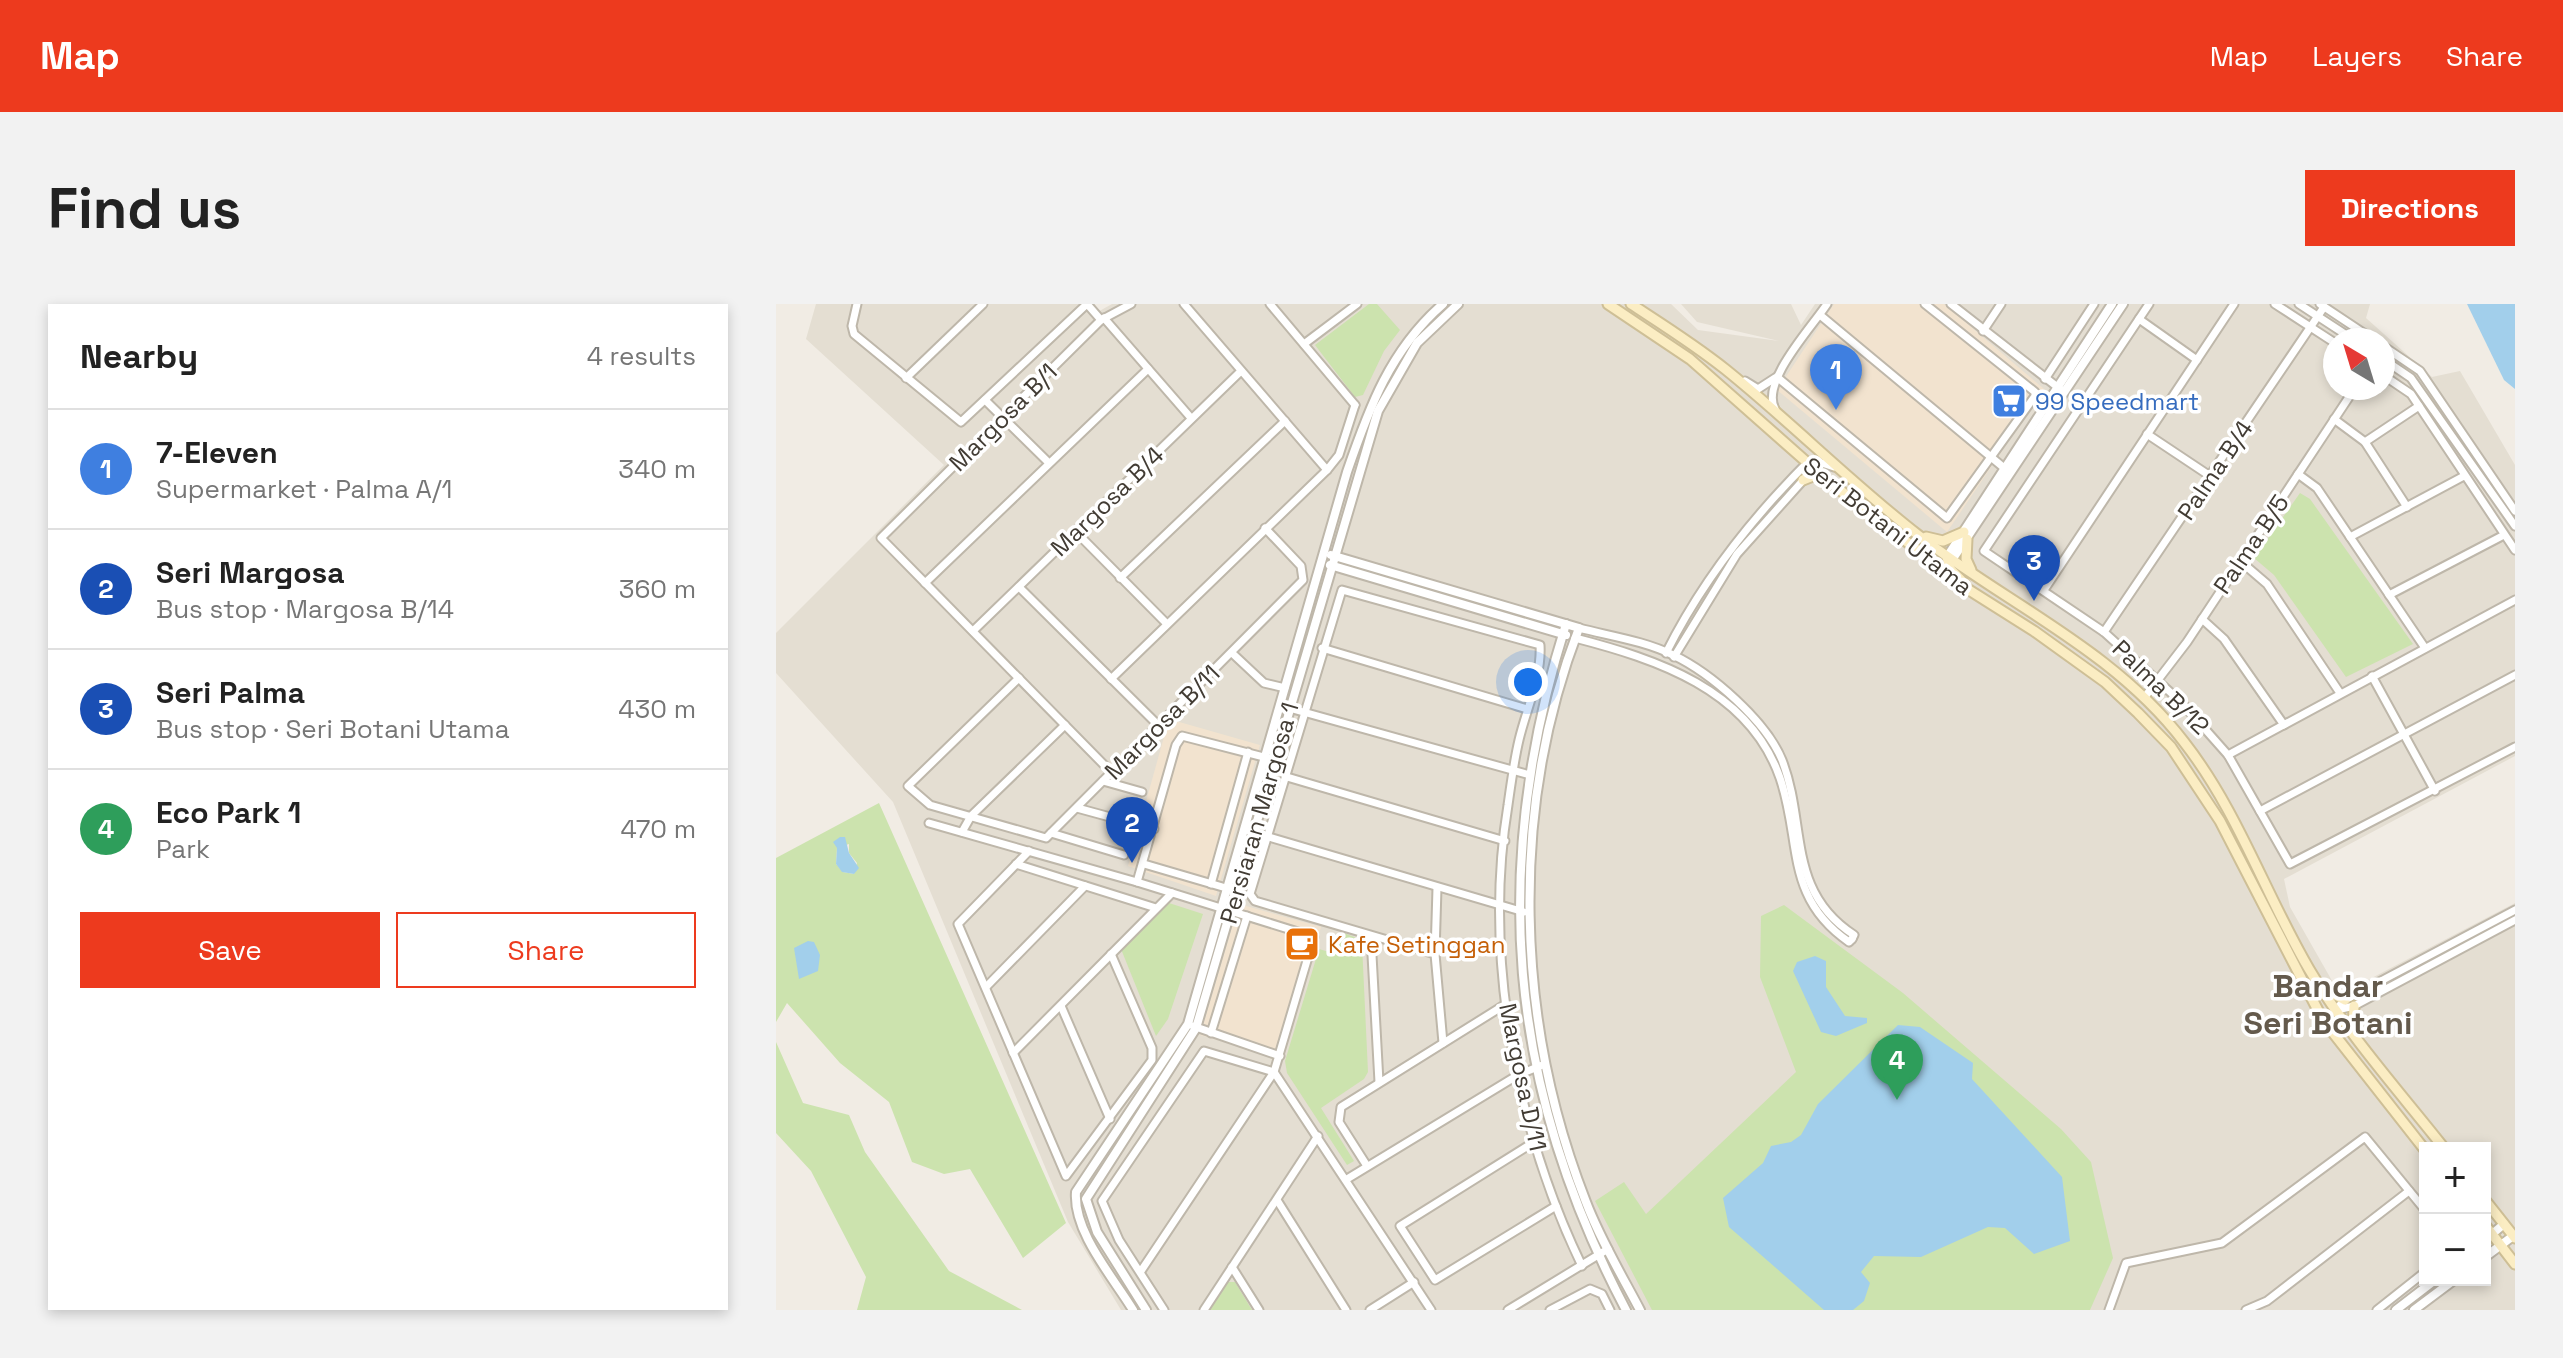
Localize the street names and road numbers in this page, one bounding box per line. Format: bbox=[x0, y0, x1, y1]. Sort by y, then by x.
street label: Margosa B/1 bbox=[942, 356, 1064, 478]
street label: Palma B/4 bbox=[2170, 414, 2260, 526]
street label: Margosa B/4 bbox=[1044, 439, 1170, 563]
street label: Seri Botani Utama bbox=[1797, 450, 1979, 602]
street label: Palma B/5 bbox=[2206, 488, 2296, 600]
street label: Palma B/12 bbox=[2106, 633, 2216, 741]
street label: Margosa B/11 bbox=[1098, 658, 1226, 786]
street label: Persiaran Margosa 1 bbox=[1213, 699, 1305, 927]
street label: Margosa D/11 bbox=[1492, 1000, 1554, 1154]

